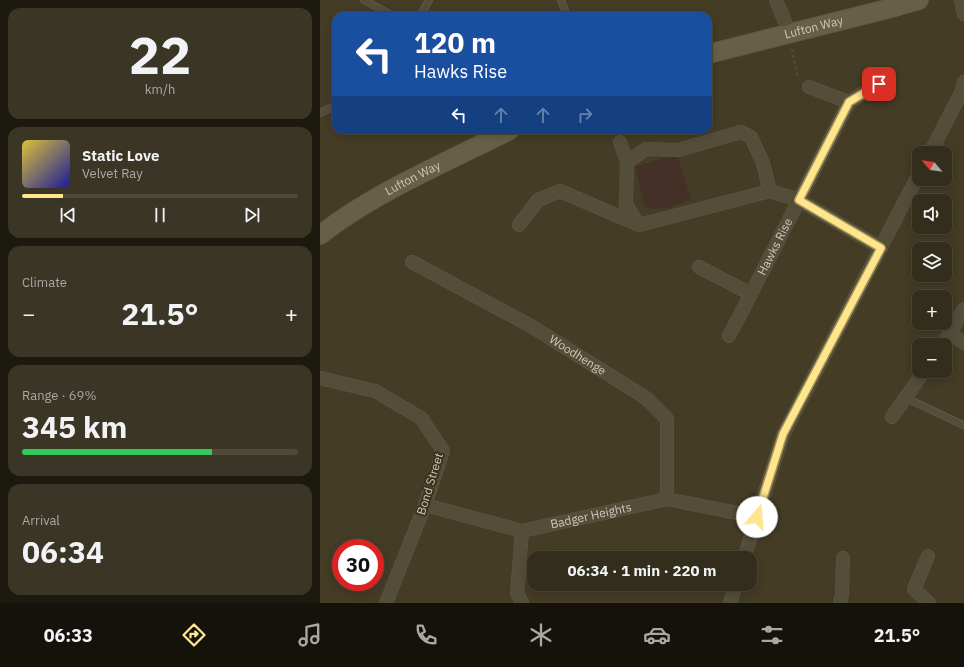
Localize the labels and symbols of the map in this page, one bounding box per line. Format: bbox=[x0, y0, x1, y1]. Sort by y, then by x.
street label: Lufton Way bbox=[783, 12, 845, 42]
pin bbox=[862, 67, 896, 101]
north arrow bbox=[912, 146, 952, 186]
street label: Lufton Way bbox=[382, 157, 443, 198]
street label: Hawks Rise bbox=[754, 215, 796, 278]
street label: Woodhenge bbox=[547, 331, 609, 378]
street label: Bond Street bbox=[413, 451, 446, 517]
position arrow bbox=[736, 496, 778, 538]
street label: Badger Heights bbox=[549, 499, 633, 532]
speed limit sign: 30 bbox=[332, 539, 384, 591]

